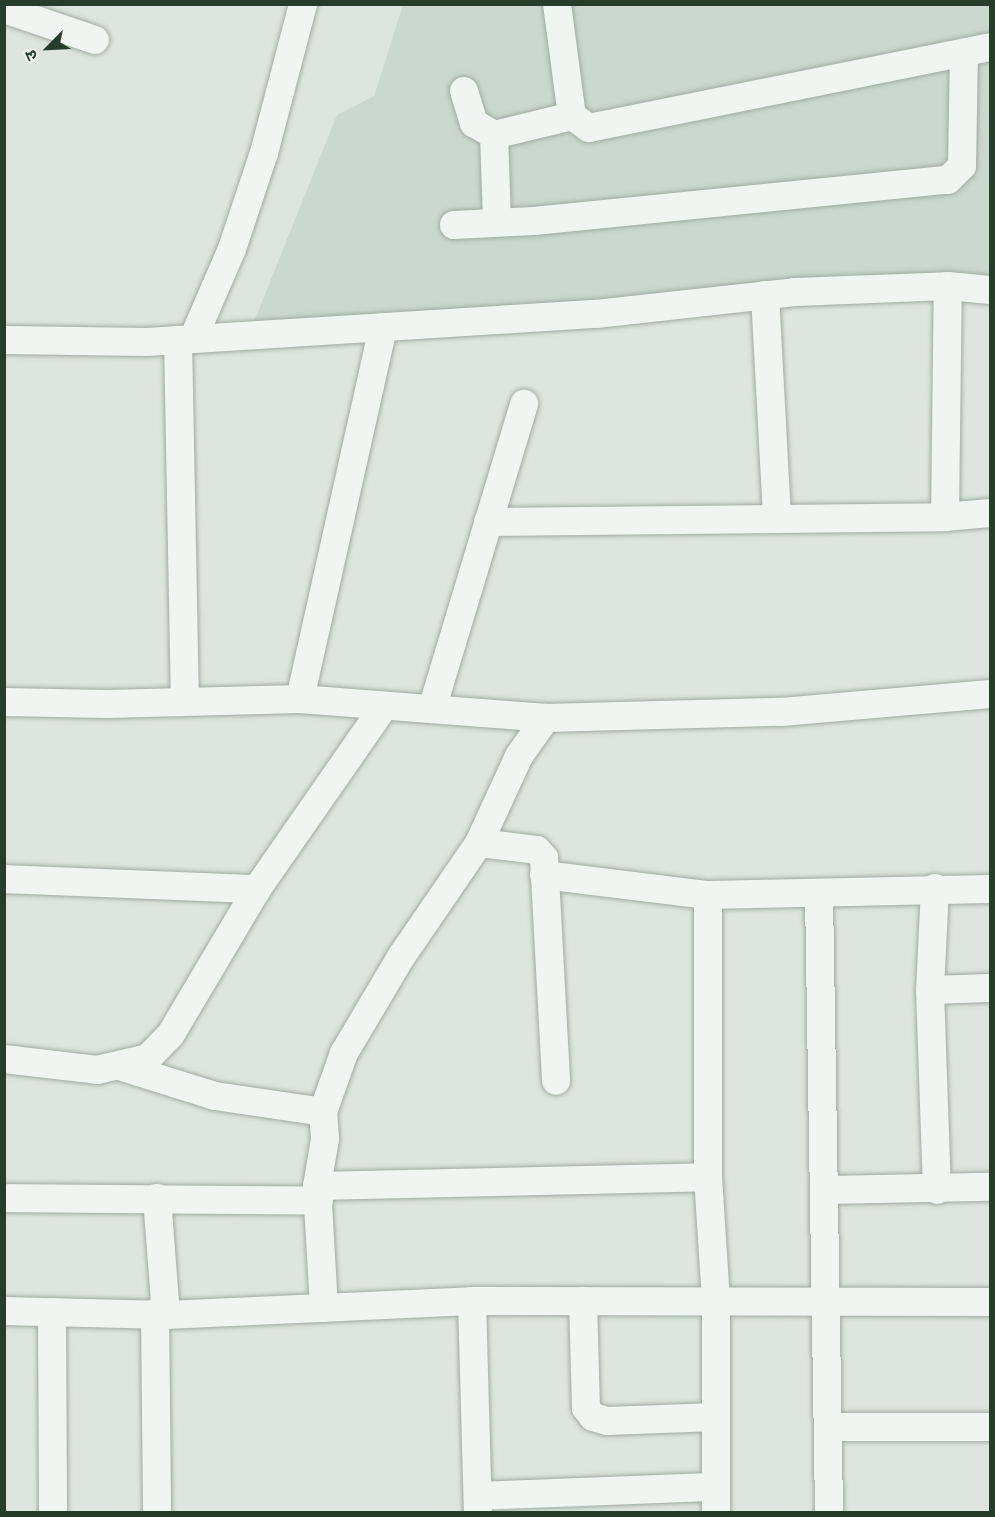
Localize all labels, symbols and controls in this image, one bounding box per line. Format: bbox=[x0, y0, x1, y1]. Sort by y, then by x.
north arrow bbox=[18, 18, 78, 78]
text: उ bbox=[21, 47, 42, 64]

